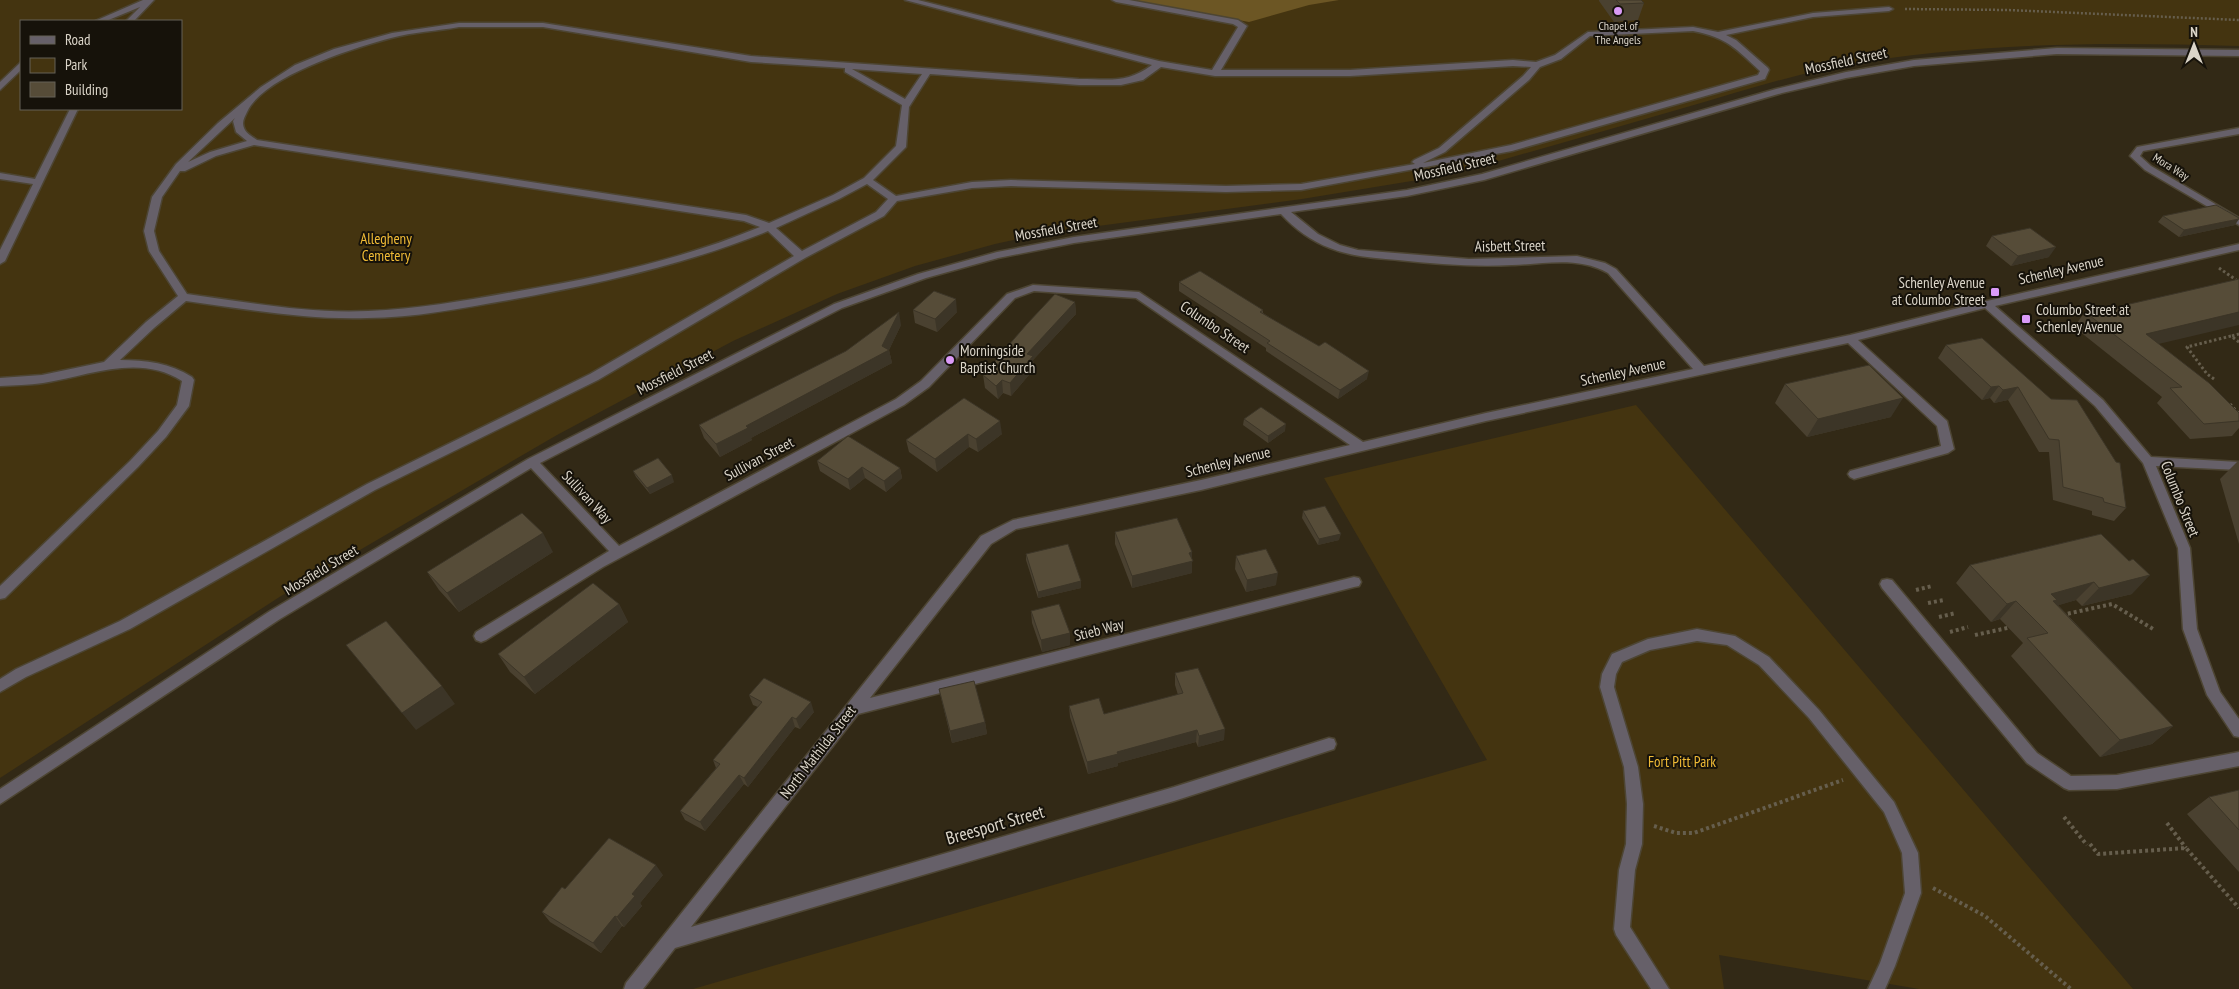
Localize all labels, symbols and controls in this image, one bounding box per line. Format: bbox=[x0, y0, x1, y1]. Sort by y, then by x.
marker: Chapel of The Angels bbox=[1612, 5, 1624, 17]
place label: Chapel of The Angels bbox=[1595, 18, 1641, 47]
legend bbox=[20, 20, 182, 110]
north arrow bbox=[2169, 20, 2219, 70]
text: N bbox=[2190, 23, 2198, 41]
text: Road bbox=[65, 30, 91, 49]
street label: Mossfield Street bbox=[1803, 43, 1889, 78]
text: Park bbox=[65, 55, 87, 74]
text: Building bbox=[65, 80, 108, 99]
street label: Mossfield Street bbox=[1412, 148, 1498, 185]
street label: Mora Way bbox=[2150, 150, 2193, 184]
street label: Mossfield Street bbox=[1013, 212, 1099, 245]
park label: Allegheny Cemetery bbox=[360, 229, 412, 265]
street label: Aisbett Street bbox=[1475, 235, 1545, 256]
street label: Schenley Avenue bbox=[2017, 251, 2105, 288]
place label: Schenley Avenue at Columbo Street bbox=[1892, 273, 1985, 309]
marker: Schenley Avenue at Columbo Street bbox=[1989, 286, 2001, 298]
street label: Columbo Street bbox=[1177, 296, 1254, 357]
place label: Columbo Street at Schenley Avenue bbox=[2036, 300, 2129, 336]
marker: Columbo Street at Schenley Avenue bbox=[2020, 313, 2032, 325]
place label: Morningside Baptist Church bbox=[960, 341, 1035, 377]
street label: Mossfield Street bbox=[633, 344, 716, 399]
street label: Schenley Avenue bbox=[1579, 353, 1667, 390]
marker: Morningside Baptist Church bbox=[944, 354, 956, 366]
street label: Sullivan Street bbox=[721, 432, 797, 485]
street label: Schenley Avenue bbox=[1184, 442, 1272, 481]
street label: Columbo Street bbox=[2157, 458, 2204, 539]
street label: Sullivan Way bbox=[558, 466, 617, 527]
street label: Mossfield Street bbox=[280, 540, 361, 599]
street label: Stieb Way bbox=[1072, 614, 1126, 645]
street label: North Mathilda Street bbox=[775, 701, 860, 802]
park label: Fort Pitt Park bbox=[1648, 752, 1716, 771]
street label: Breesport Street bbox=[943, 800, 1047, 850]

